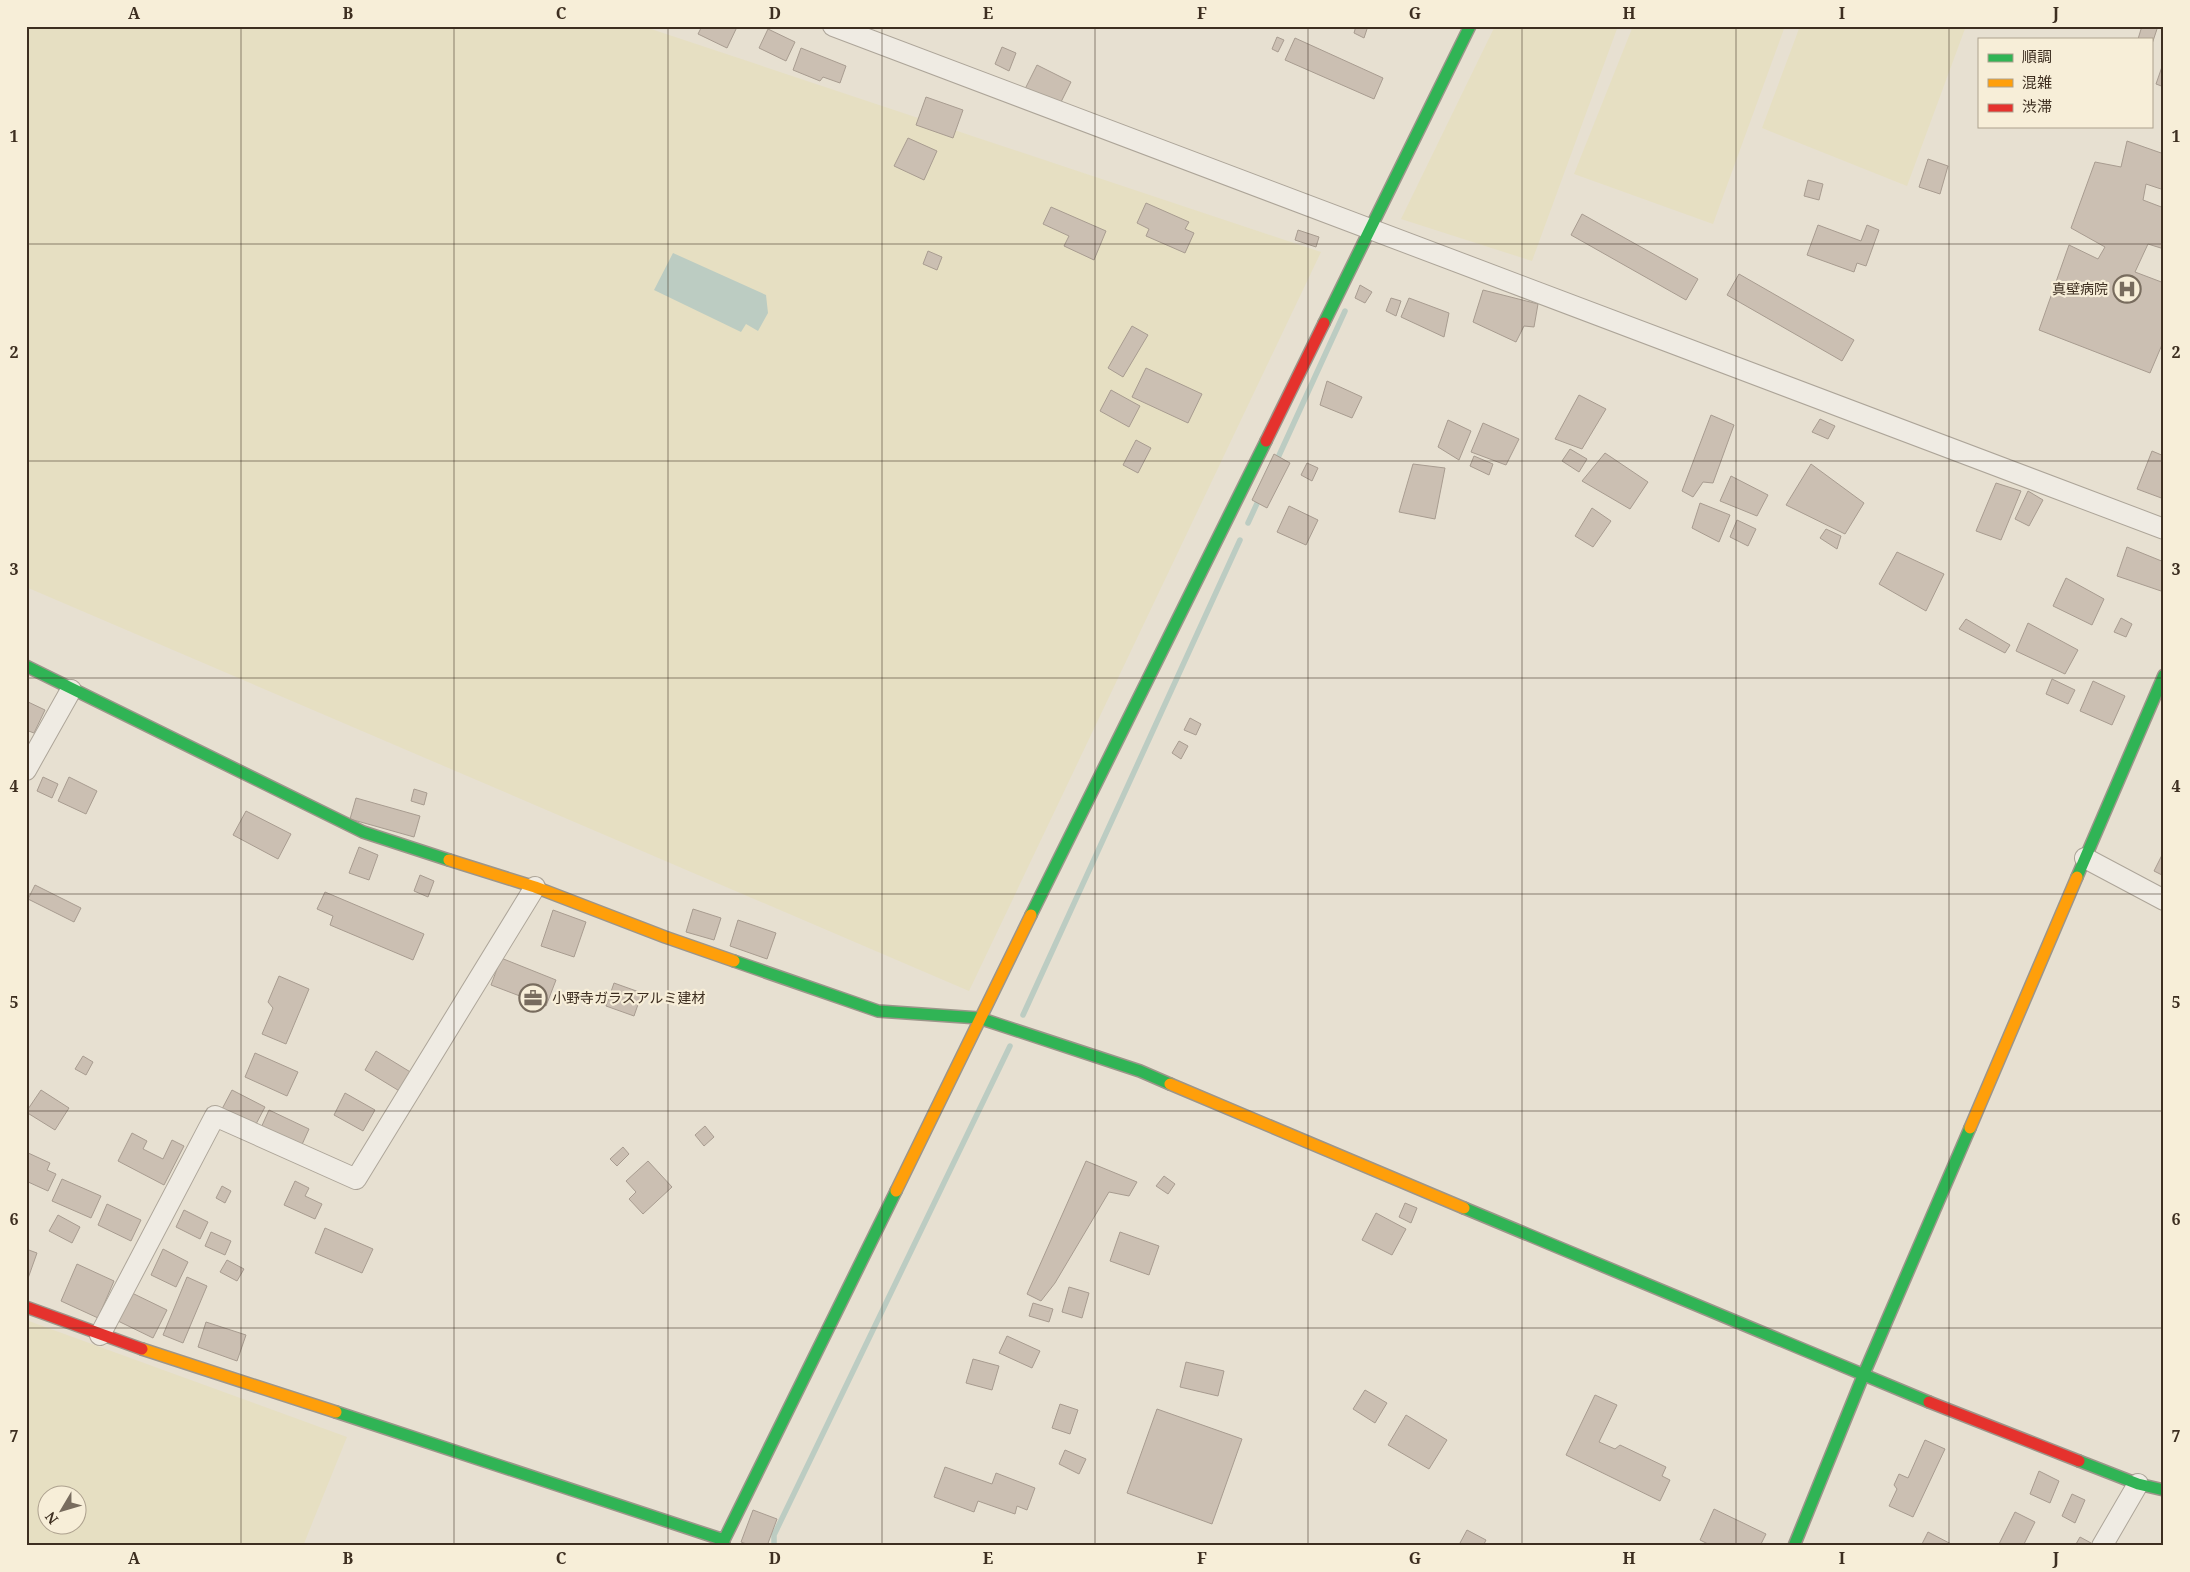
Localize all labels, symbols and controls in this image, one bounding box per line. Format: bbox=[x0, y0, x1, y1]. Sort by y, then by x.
text: A bbox=[128, 2, 141, 24]
text: B bbox=[343, 2, 354, 24]
text: C bbox=[556, 2, 567, 24]
text: D bbox=[769, 2, 781, 24]
text: E bbox=[983, 2, 993, 24]
text: F bbox=[1197, 2, 1207, 24]
text: G bbox=[1409, 2, 1421, 24]
text: H bbox=[1622, 2, 1636, 24]
text: I bbox=[1839, 2, 1845, 24]
text: J bbox=[2052, 2, 2060, 24]
legend bbox=[1978, 38, 2152, 128]
text: 順調 bbox=[2022, 46, 2052, 66]
text: 混雑 bbox=[2022, 72, 2052, 92]
text: 渋滞 bbox=[2022, 96, 2052, 116]
text: 1 bbox=[9, 125, 19, 147]
text: 1 bbox=[2171, 125, 2181, 147]
hospital icon: 真壁病院 bbox=[2112, 274, 2142, 304]
place label: 真壁病院 bbox=[2052, 279, 2108, 298]
text: 2 bbox=[9, 341, 19, 363]
text: 2 bbox=[2171, 341, 2181, 363]
text: 3 bbox=[9, 558, 19, 580]
text: 3 bbox=[2171, 558, 2181, 580]
text: 4 bbox=[9, 775, 19, 797]
text: 4 bbox=[2171, 775, 2181, 797]
office icon: 小野寺ガラスアルミ建材 bbox=[518, 983, 548, 1013]
place label: 小野寺ガラスアルミ建材 bbox=[552, 988, 706, 1007]
text: 5 bbox=[9, 991, 19, 1013]
text: 5 bbox=[2171, 991, 2181, 1013]
text: 6 bbox=[9, 1208, 19, 1230]
text: 6 bbox=[2171, 1208, 2181, 1230]
text: 7 bbox=[9, 1425, 19, 1447]
text: 7 bbox=[2171, 1425, 2181, 1447]
north arrow bbox=[38, 1484, 88, 1534]
text: N bbox=[40, 1508, 62, 1529]
text: A bbox=[128, 1547, 141, 1569]
text: B bbox=[343, 1547, 354, 1569]
text: C bbox=[556, 1547, 567, 1569]
text: D bbox=[769, 1547, 781, 1569]
text: E bbox=[983, 1547, 993, 1569]
text: F bbox=[1197, 1547, 1207, 1569]
text: G bbox=[1409, 1547, 1421, 1569]
text: H bbox=[1622, 1547, 1636, 1569]
text: I bbox=[1839, 1547, 1845, 1569]
text: J bbox=[2052, 1547, 2060, 1569]

